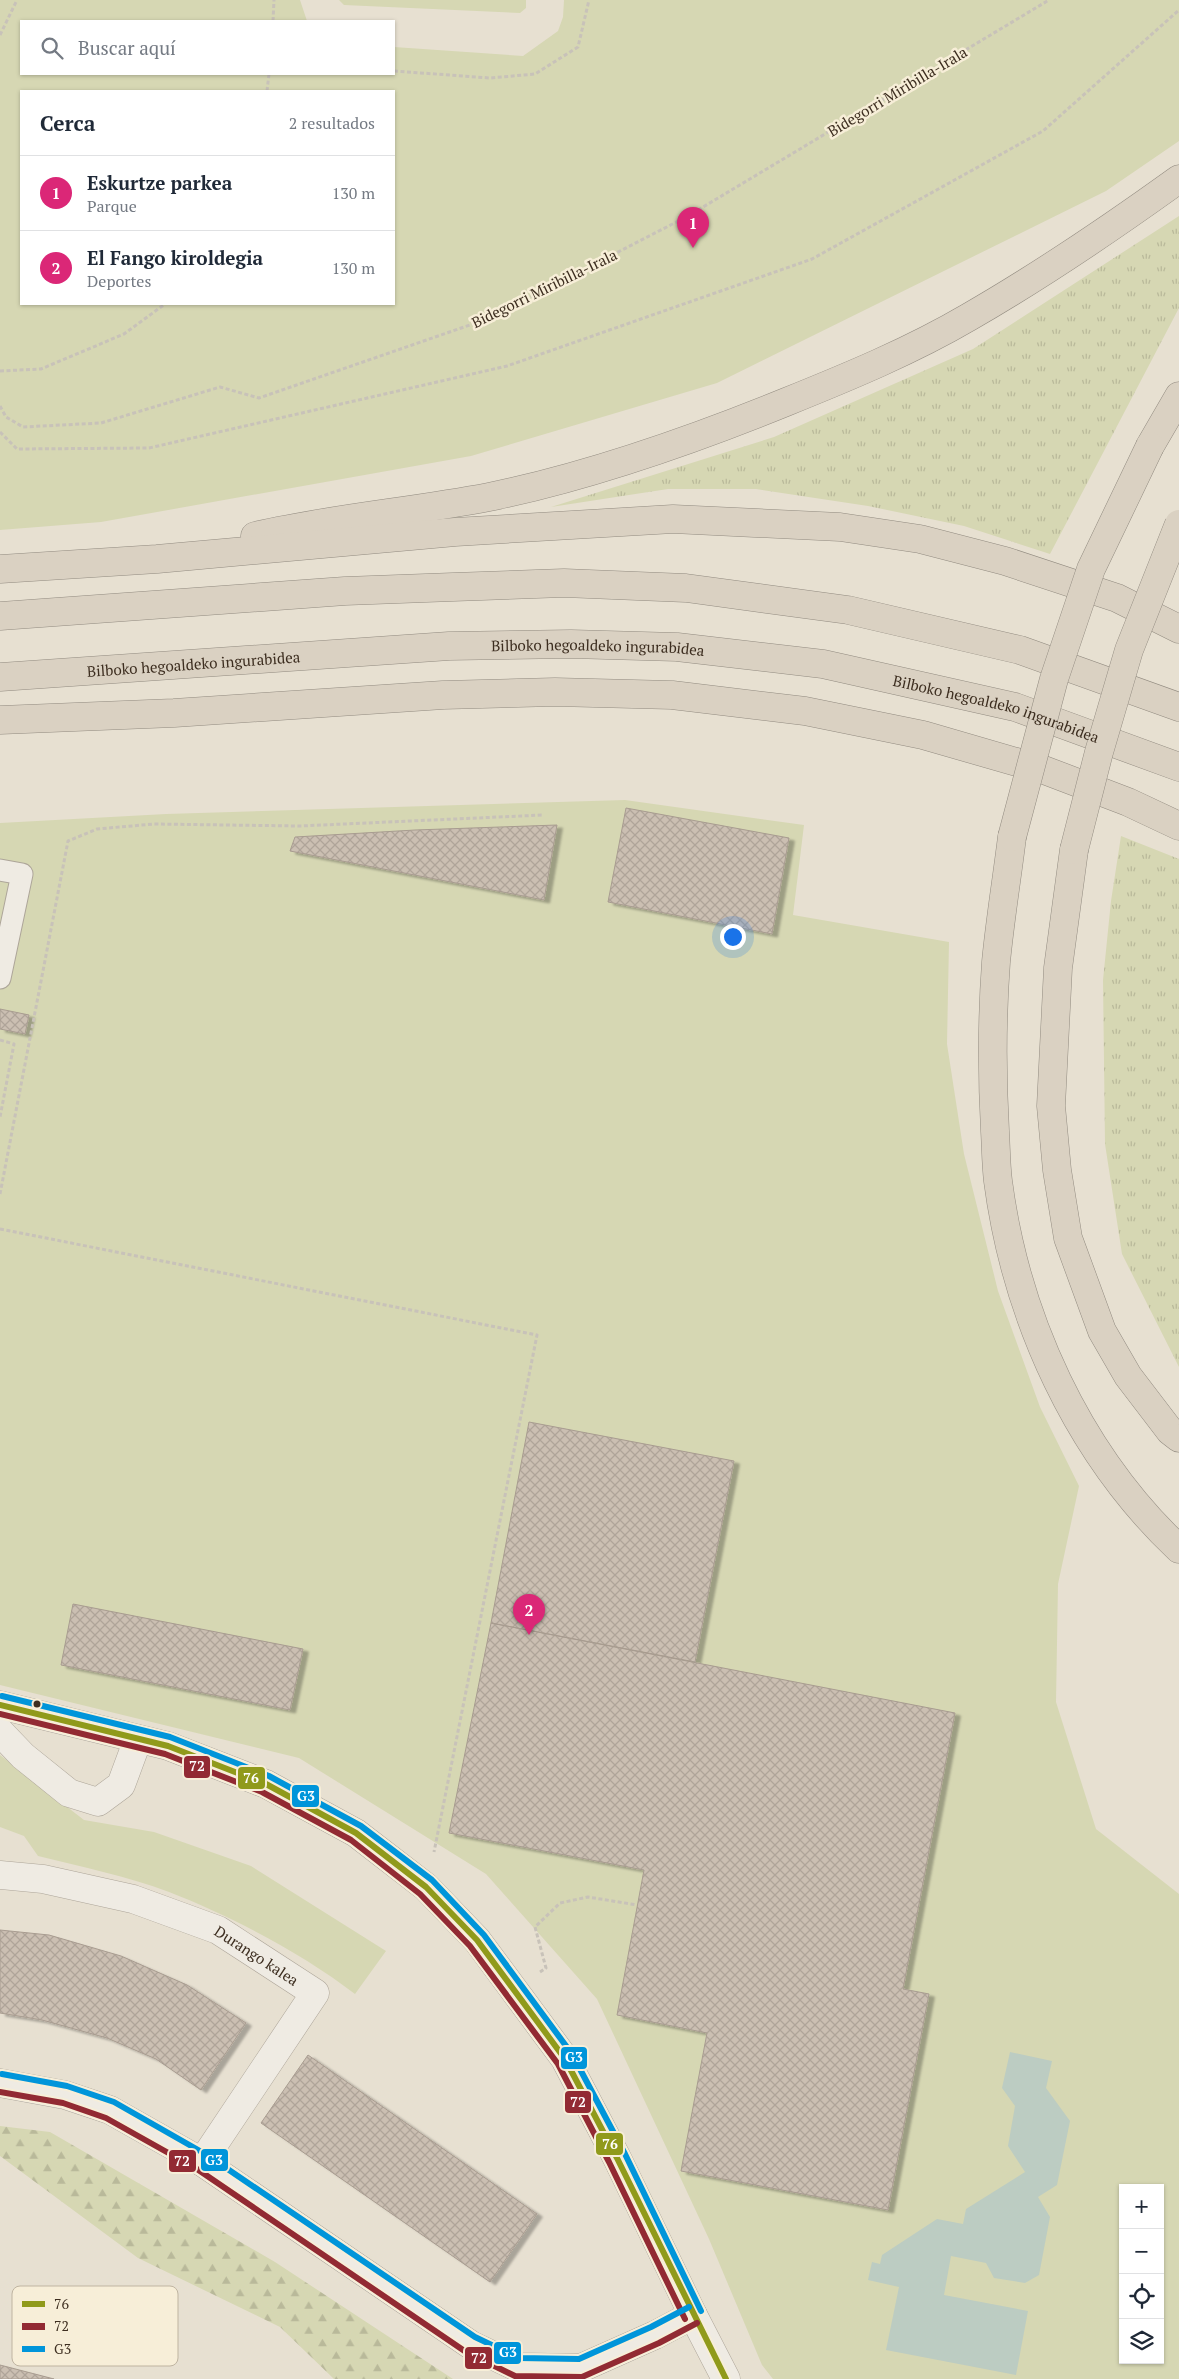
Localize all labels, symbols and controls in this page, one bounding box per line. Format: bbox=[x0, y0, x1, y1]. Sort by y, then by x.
search box bbox=[20, 20, 395, 75]
icon: search bbox=[38, 34, 66, 62]
text: Buscar aquí bbox=[78, 35, 176, 60]
street label: Bidegorri Miribilla-Irala bbox=[823, 41, 971, 141]
text: Cerca bbox=[40, 109, 95, 137]
text: 2 resultados bbox=[289, 112, 375, 134]
text: Eskurtze parkea bbox=[87, 170, 232, 195]
text: 1 bbox=[51, 182, 61, 204]
text: 130 m bbox=[332, 182, 375, 204]
text: Parque bbox=[87, 195, 137, 217]
pin: 1 bbox=[677, 207, 709, 248]
street label: Bidegorri Miribilla-Irala bbox=[468, 244, 621, 332]
text: El Fango kiroldegia bbox=[87, 245, 263, 270]
text: 2 bbox=[51, 257, 61, 279]
text: 130 m bbox=[332, 257, 375, 279]
text: Deportes bbox=[87, 270, 151, 292]
street label: Bilboko hegoaldeko ingurabidea bbox=[491, 634, 706, 660]
street label: Bilboko hegoaldeko ingurabidea bbox=[86, 646, 301, 681]
street label: Bilboko hegoaldeko ingurabidea bbox=[891, 670, 1102, 747]
your location bbox=[720, 924, 746, 950]
pin: 2 bbox=[513, 1594, 545, 1635]
unlabelled marker bbox=[32, 1699, 42, 1709]
line badge: 72 bbox=[183, 1755, 211, 1779]
text: 72 bbox=[189, 1756, 205, 1775]
line badge: 76 bbox=[237, 1766, 266, 1790]
text: 76 bbox=[243, 1768, 259, 1787]
line badge: G3 bbox=[291, 1784, 320, 1808]
text: G3 bbox=[297, 1786, 315, 1805]
street label: Durango kalea bbox=[211, 1921, 303, 1990]
line badge: G3 bbox=[560, 2046, 588, 2070]
text: G3 bbox=[565, 2047, 583, 2066]
line badge: 72 bbox=[564, 2090, 592, 2114]
text: 72 bbox=[570, 2092, 586, 2111]
line badge: 76 bbox=[595, 2132, 624, 2156]
text: 76 bbox=[602, 2134, 618, 2153]
line badge: G3 bbox=[200, 2148, 229, 2172]
line badge: 72 bbox=[168, 2149, 197, 2173]
text: G3 bbox=[205, 2150, 223, 2169]
text: 72 bbox=[174, 2151, 190, 2170]
map controls bbox=[1119, 2184, 1164, 2364]
button: + bbox=[1119, 2184, 1164, 2229]
button: − bbox=[1119, 2229, 1164, 2274]
button: locate bbox=[1119, 2274, 1164, 2319]
legend bbox=[12, 2286, 178, 2366]
text: 76 bbox=[54, 2294, 69, 2313]
text: 72 bbox=[54, 2316, 69, 2335]
button: layers bbox=[1119, 2319, 1164, 2364]
text: G3 bbox=[54, 2339, 71, 2358]
line badge: G3 bbox=[493, 2341, 522, 2365]
text: G3 bbox=[499, 2342, 517, 2361]
line badge: 72 bbox=[464, 2346, 493, 2370]
text: 72 bbox=[471, 2348, 487, 2367]

